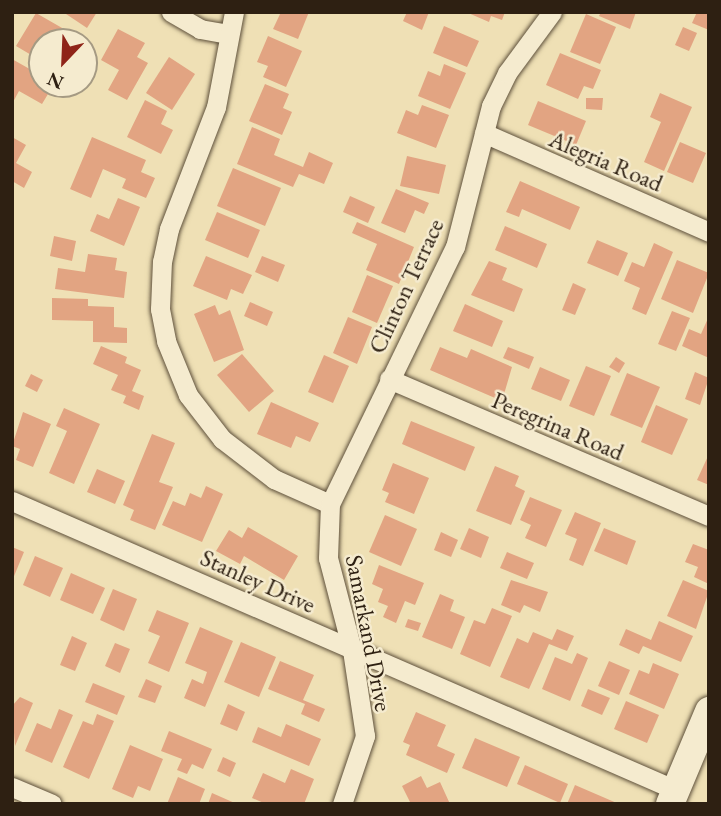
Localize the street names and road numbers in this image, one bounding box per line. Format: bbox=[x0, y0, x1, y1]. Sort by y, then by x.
street label: Alegria Road bbox=[545, 124, 667, 198]
street label: Clinton Terrace bbox=[362, 214, 450, 358]
street label: Peregrina Road bbox=[488, 385, 628, 467]
street label: Stanley Drive bbox=[196, 543, 320, 619]
street label: Samarkand Drive bbox=[340, 552, 398, 714]

